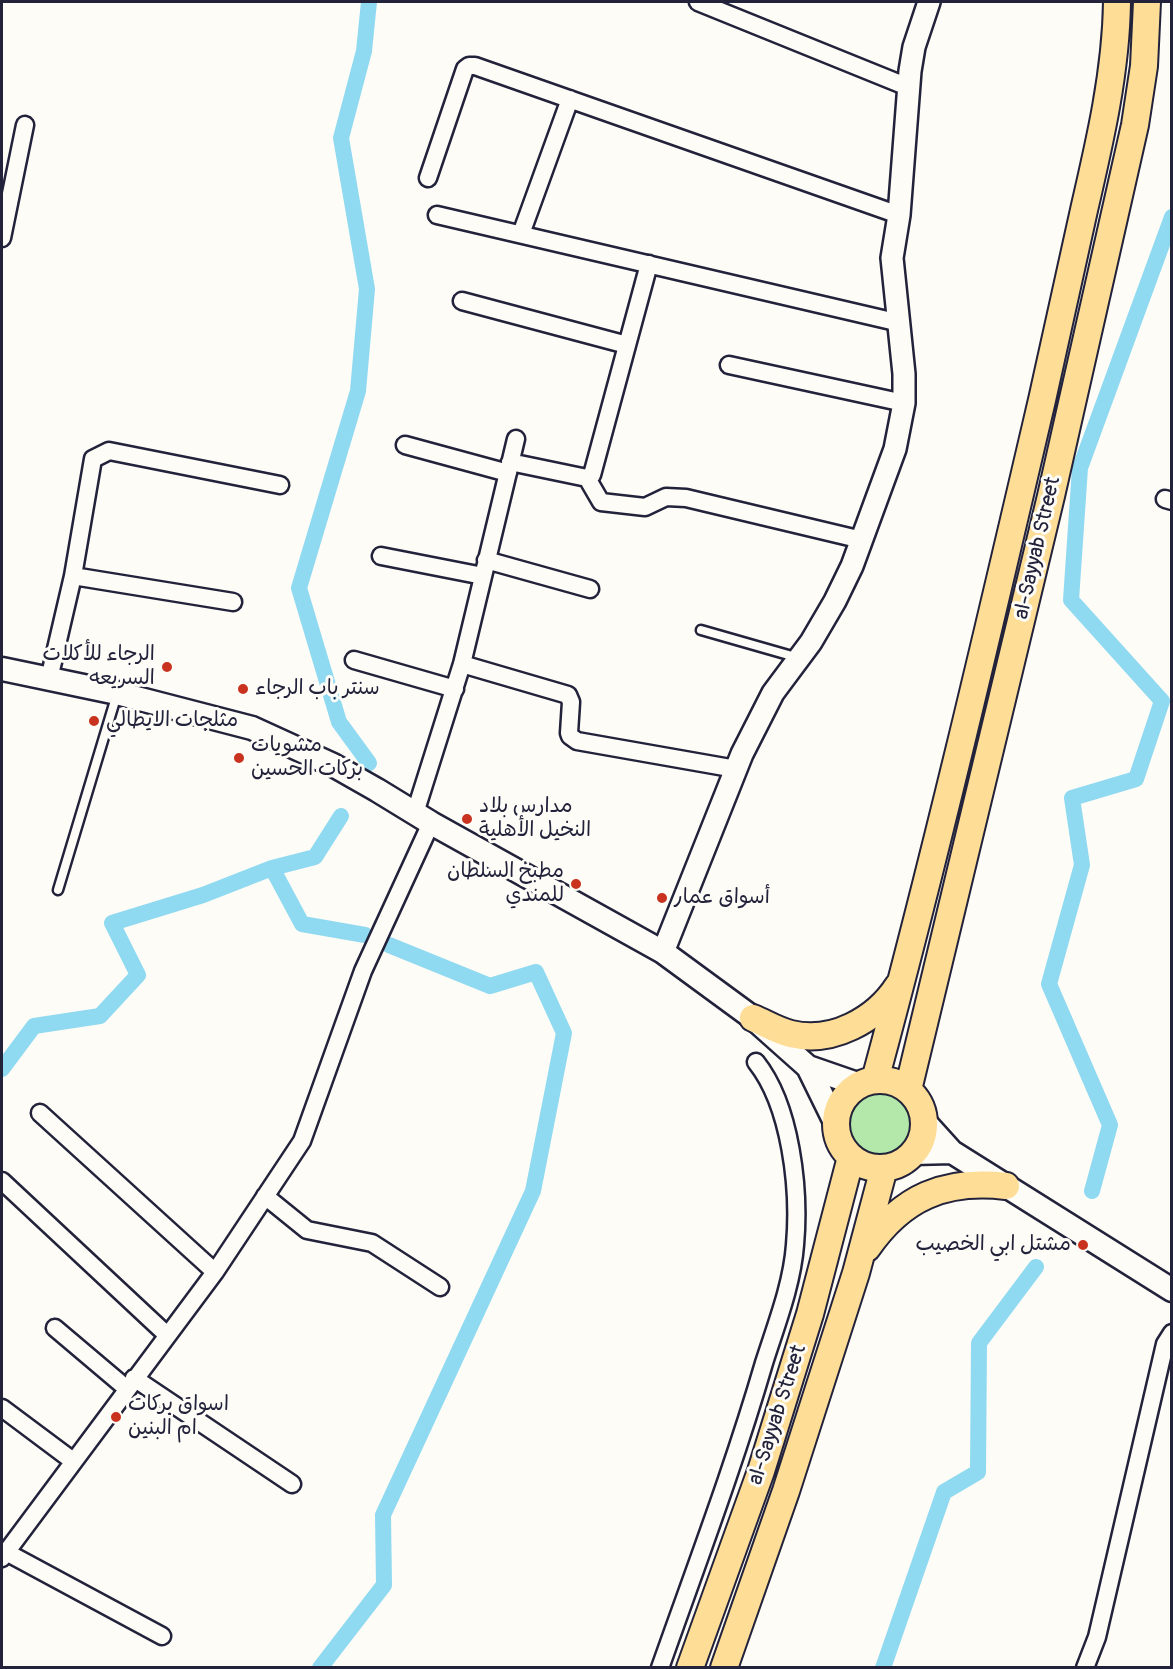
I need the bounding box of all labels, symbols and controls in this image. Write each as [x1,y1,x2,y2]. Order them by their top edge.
street label: al-Sayyab Street [1009,474,1067,622]
place label: الرجاء للأكلات السريعه [42,642,155,692]
marker: الرجاء للأكلات السريعه [160,660,174,674]
place label: سنتر باب الرجاء [255,676,380,702]
marker: سنتر باب الرجاء [236,682,250,696]
place label: مثلجات الايطالي [106,708,238,734]
marker: مثلجات الايطالي [87,714,101,728]
place label: مشويات بركات الحسين [251,733,363,783]
marker: مشويات بركات الحسين [232,751,246,765]
place label: مدارس بلاد النخيل الأهلية [479,794,591,844]
marker: مدارس بلاد النخيل الأهلية [460,812,474,826]
place label: مطبخ السلطان للمندي [447,859,564,909]
marker: مطبخ السلطان للمندي [569,877,583,891]
place label: أسواق عمار [674,885,770,911]
marker: أسواق عمار [655,891,669,905]
place label: مشتل ابي الخصيب [915,1232,1071,1258]
marker: مشتل ابي الخصيب [1076,1238,1090,1252]
street label: al-Sayyab Street [744,1342,812,1488]
place label: اسواق بركات ام البنين [128,1392,229,1442]
marker: اسواق بركات ام البنين [109,1410,123,1424]

